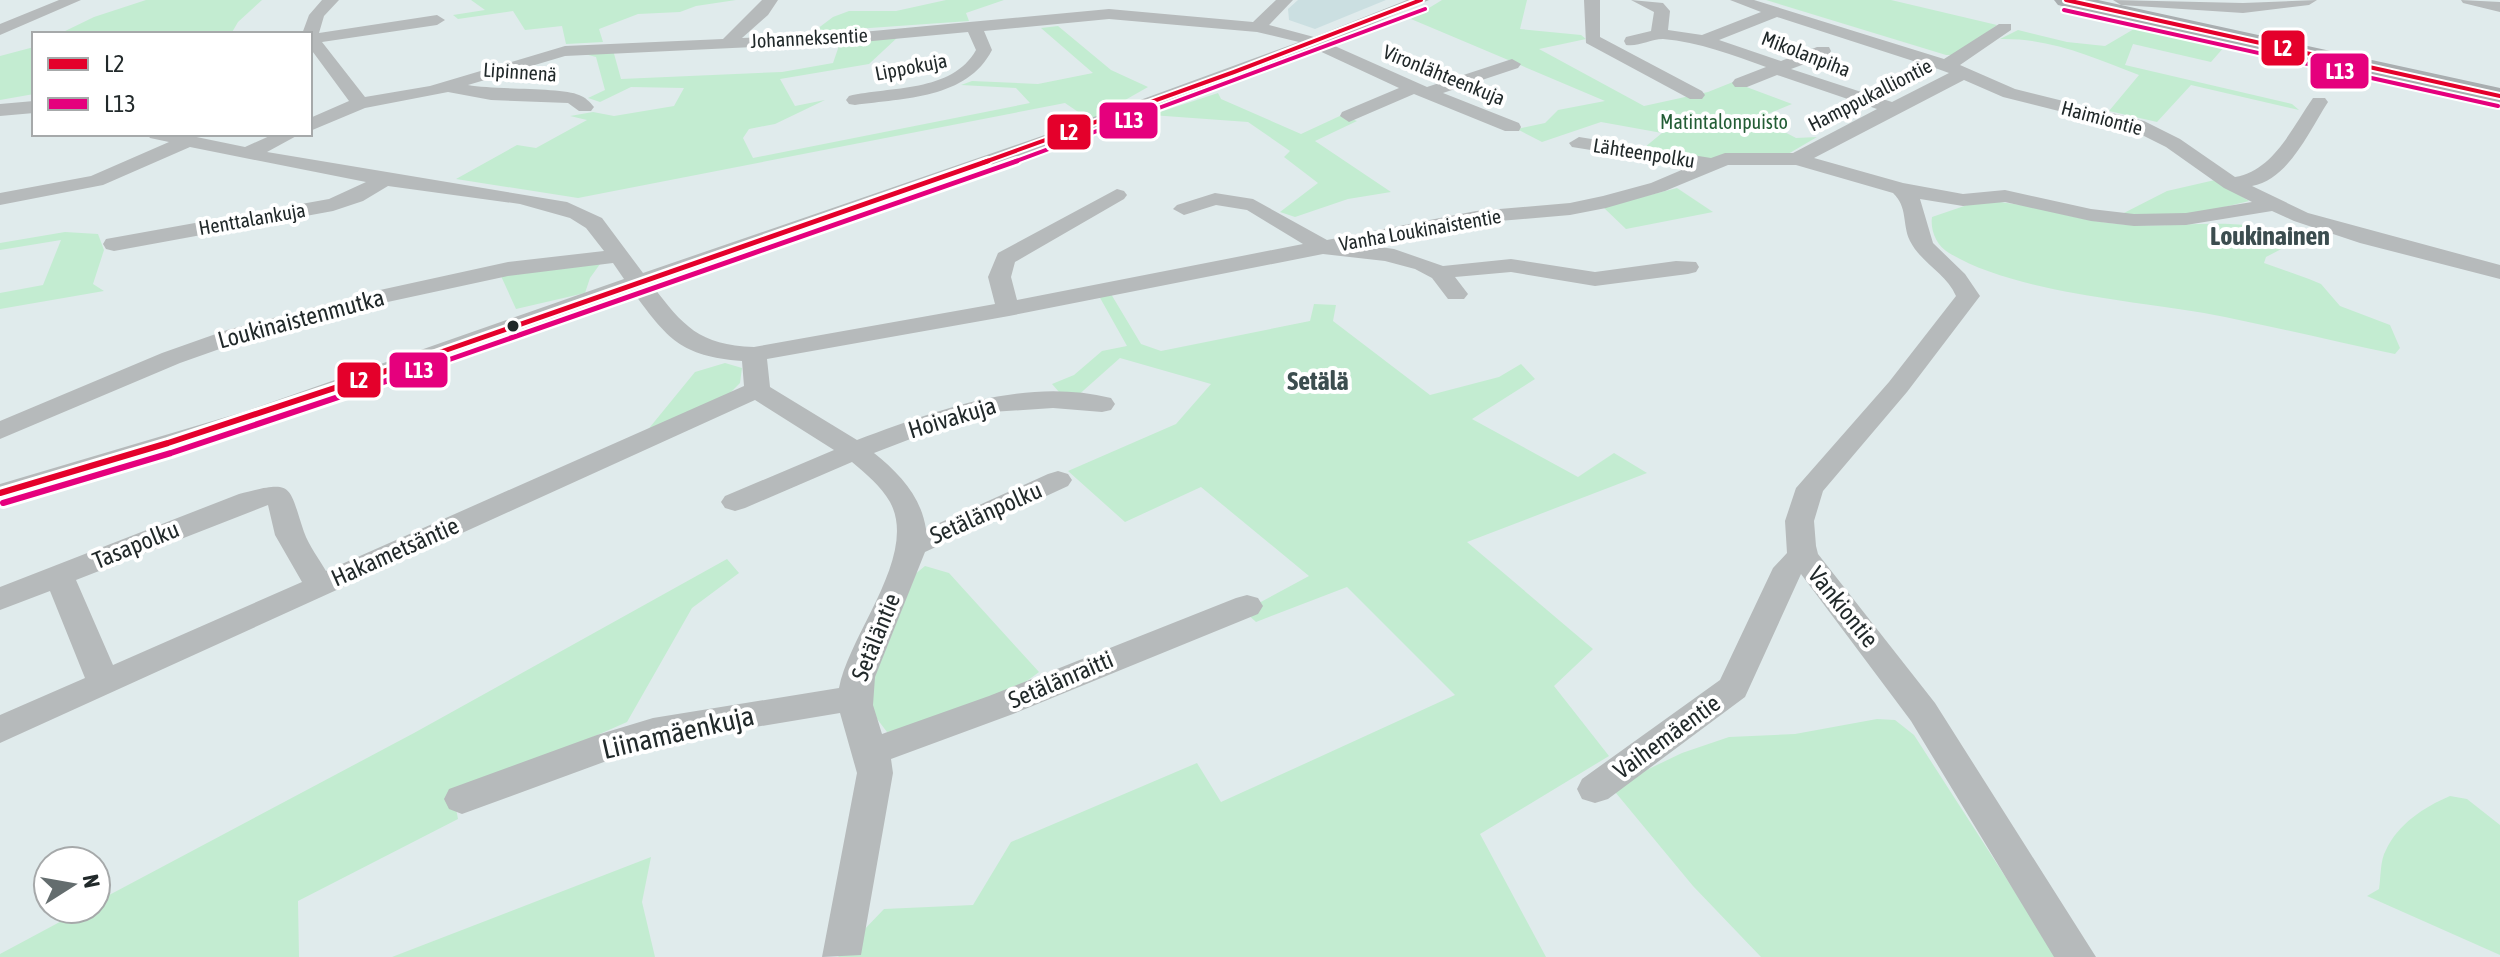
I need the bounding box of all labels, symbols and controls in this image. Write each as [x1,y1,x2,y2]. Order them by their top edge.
street label: Johanneksentie [750,23,868,52]
street label: Mikolanpiha [1759,26,1854,81]
line badge: L2 [2260,29,2306,67]
legend [32,32,312,136]
text: L2 [2274,35,2292,61]
street label: Vironlähteenkuja [1380,40,1508,109]
street label: Lippokuja [873,48,949,85]
text: L2 [104,50,125,77]
line badge: L13 [2309,52,2370,90]
street label: Hamppukalliontie [1804,53,1935,136]
street label: Lipinnenä [482,57,558,86]
text: L13 [2325,58,2355,84]
text: L13 [104,90,136,117]
street label: Haimiontie [2059,96,2145,139]
line badge: L13 [1098,101,1159,140]
text: L13 [1114,107,1144,133]
park label: Matintalonpuisto [1660,110,1788,133]
line badge: L2 [1046,113,1092,151]
text: L2 [1060,119,1078,145]
street label: Lähteenpolku [1592,133,1697,172]
street label: Henttalankuja [197,198,307,239]
street label: Vanha Loukinaistentie [1337,204,1503,255]
district label: Loukinainen [2210,221,2330,251]
street label: Loukinaistenmutka [215,283,387,354]
unlabelled marker [505,318,521,334]
line badge: L13 [388,351,449,389]
text: L13 [404,357,434,383]
line badge: L2 [336,361,382,399]
district label: Setälä [1287,366,1349,396]
text: L2 [350,367,368,393]
street label: Hoivakuja [905,391,999,444]
street label: Setälänpolku [926,476,1046,549]
street label: Hakametsäntie [327,511,463,592]
street label: Tasapolku [89,515,183,574]
street label: Vankiontie [1803,561,1884,652]
street label: Setäläntie [846,589,905,684]
street label: Setälänraitti [1005,645,1117,714]
street label: Vaihemäentie [1608,689,1725,784]
street label: Liinamäenkuja [599,699,757,765]
north arrow [32,845,112,925]
text: N [78,872,106,890]

